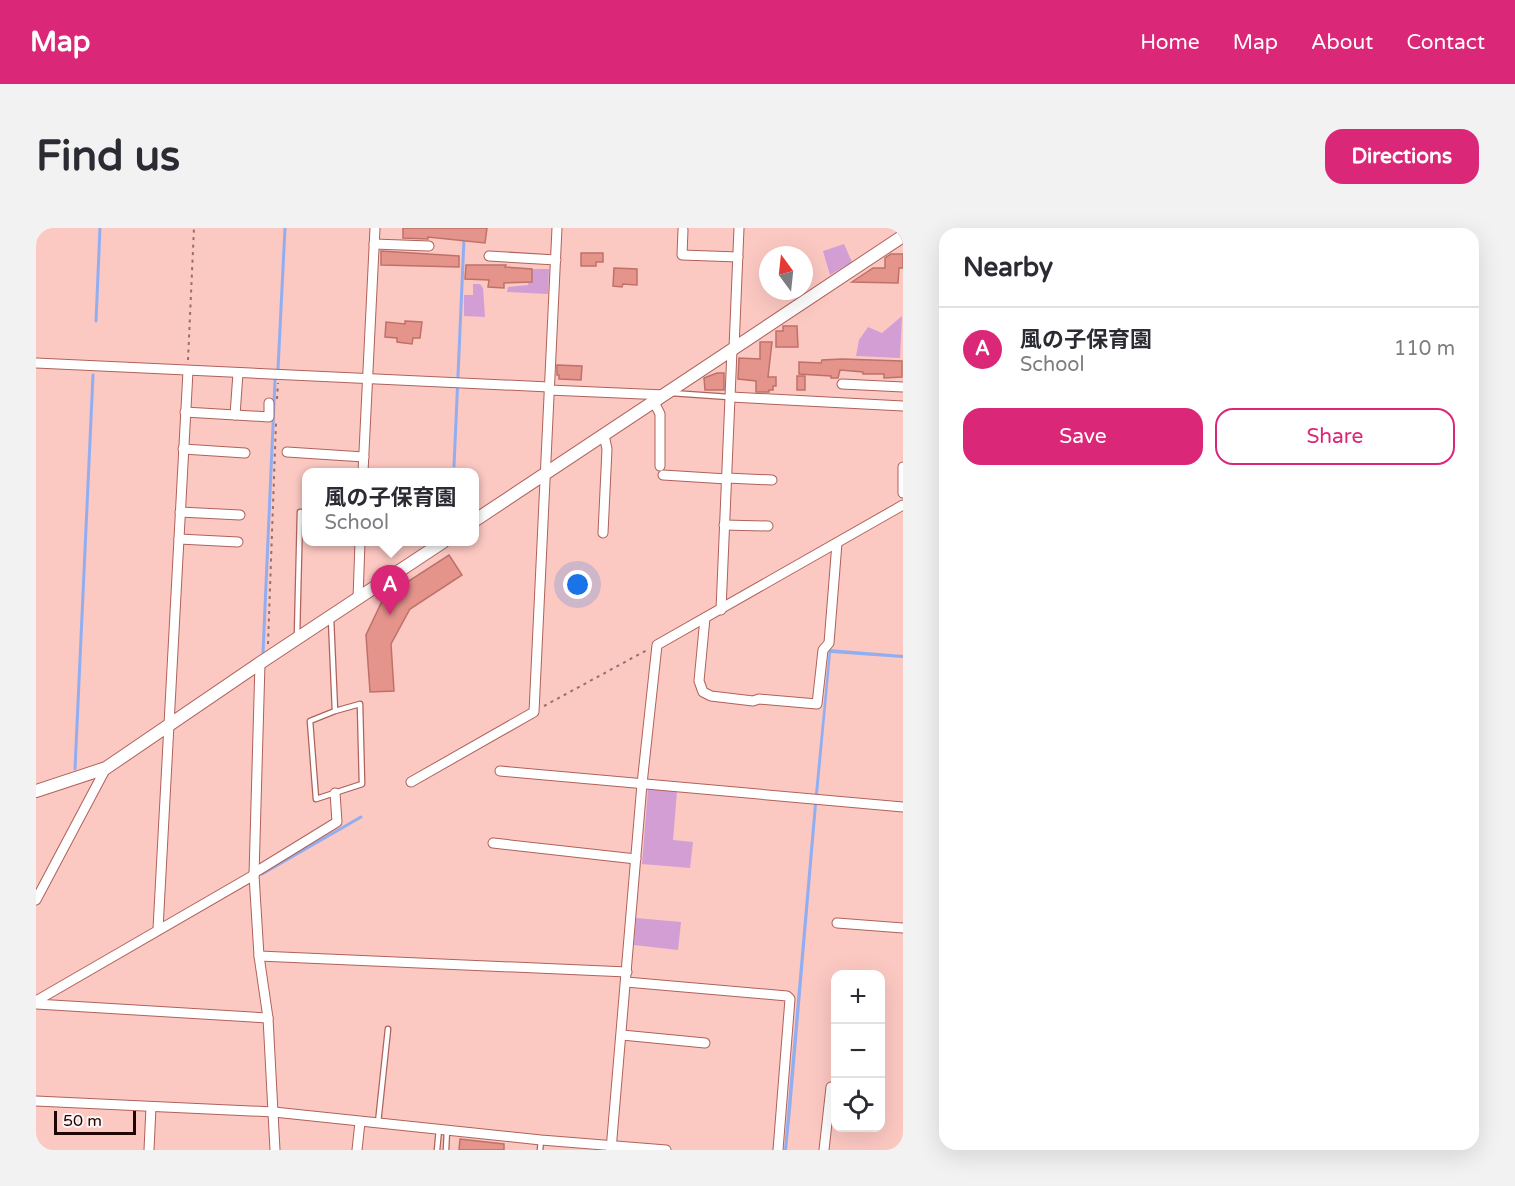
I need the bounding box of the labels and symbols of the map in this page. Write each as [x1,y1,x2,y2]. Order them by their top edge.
north arrow [759,246,813,300]
pin: A [370,566,410,615]
your location [563,570,592,599]
scale bar [54,1108,136,1136]

